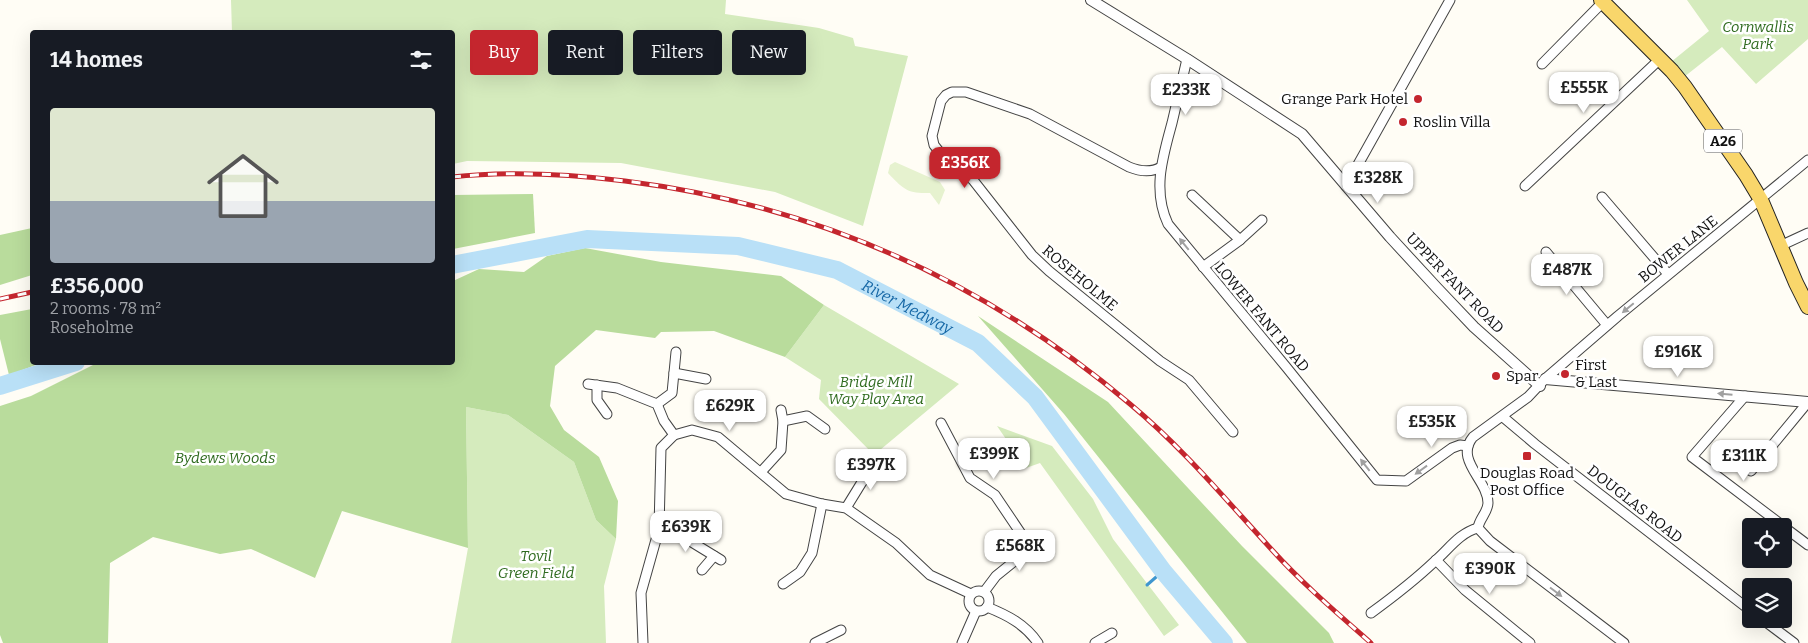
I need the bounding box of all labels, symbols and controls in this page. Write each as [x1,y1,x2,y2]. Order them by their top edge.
park label: Cornwallis Park [1722,18,1794,53]
chip: Buy [470,30,538,75]
chip: Rent [548,30,623,75]
chip: Filters [633,30,722,75]
chip: New [732,30,806,75]
icon: filters [407,46,435,74]
text: 14 homes [50,47,143,73]
pin: £555K [1549,72,1619,114]
pin: £233K [1151,74,1221,116]
text: £555K [1560,78,1608,97]
text: £233K [1162,80,1210,99]
place label: Grange Park Hotel [1281,90,1408,108]
marker: Grange Park Hotel [1412,93,1424,105]
place label: Roslin Villa [1413,113,1490,131]
marker: Roslin Villa [1397,116,1409,128]
road number: A26 [1704,130,1742,152]
icon: home [198,141,288,231]
pin: £356K [930,146,1000,189]
text: £356K [940,153,990,172]
pin: £328K [1343,162,1413,204]
text: £328K [1353,168,1403,187]
street label: BOWER LANE [1635,212,1721,286]
street label: UPPER FANT ROAD [1402,229,1508,337]
one-way arrow [1179,238,1190,251]
street label: ROSEHOLME [1039,241,1121,315]
pin: £487K [1532,254,1602,296]
street label: LOWER FANT ROAD [1211,258,1313,376]
text: £487K [1542,260,1592,279]
text: £356,000 [50,273,144,299]
water label: River Medway [859,276,957,339]
text: 2 rooms · 78 m² [50,299,161,318]
one-way arrow [1621,302,1634,313]
text: Roseholme [50,318,134,337]
pin: £916K [1643,336,1713,378]
text: £916K [1654,342,1702,361]
place label: First & Last [1575,356,1618,391]
place label: Spar [1506,367,1539,385]
marker: First & Last [1559,368,1571,380]
marker: Spar [1490,370,1502,382]
park label: Bridge Mill Way Play Area [828,373,924,408]
pin: £629K [695,390,765,432]
one-way arrow [1716,390,1732,398]
text: £629K [705,396,755,415]
pin: £535K [1397,406,1467,448]
text: £535K [1408,412,1456,431]
pin: £399K [959,438,1029,480]
pin: £311K [1709,440,1779,482]
text: £399K [969,444,1019,463]
text: £311K [1722,446,1766,465]
pin: £397K [836,448,906,491]
park label: Bydews Woods [175,449,275,467]
marker: Douglas Road Post Office [1521,450,1533,462]
text: £397K [847,455,895,474]
one-way arrow [1359,459,1370,472]
street label: DOUGLAS ROAD [1584,461,1686,547]
place label: Douglas Road Post Office [1480,464,1574,499]
one-way arrow [1414,465,1428,475]
pin: £639K [651,510,721,553]
text: £639K [661,517,711,536]
map controls [1742,518,1792,628]
button: locate [1742,518,1792,568]
pin: £568K [985,530,1055,572]
text: £568K [995,536,1045,555]
park label: Tovil Green Field [498,547,574,582]
pin: £390K [1455,552,1525,595]
text: £390K [1465,559,1515,578]
button: layers [1742,578,1792,628]
one-way arrow [1549,586,1562,597]

